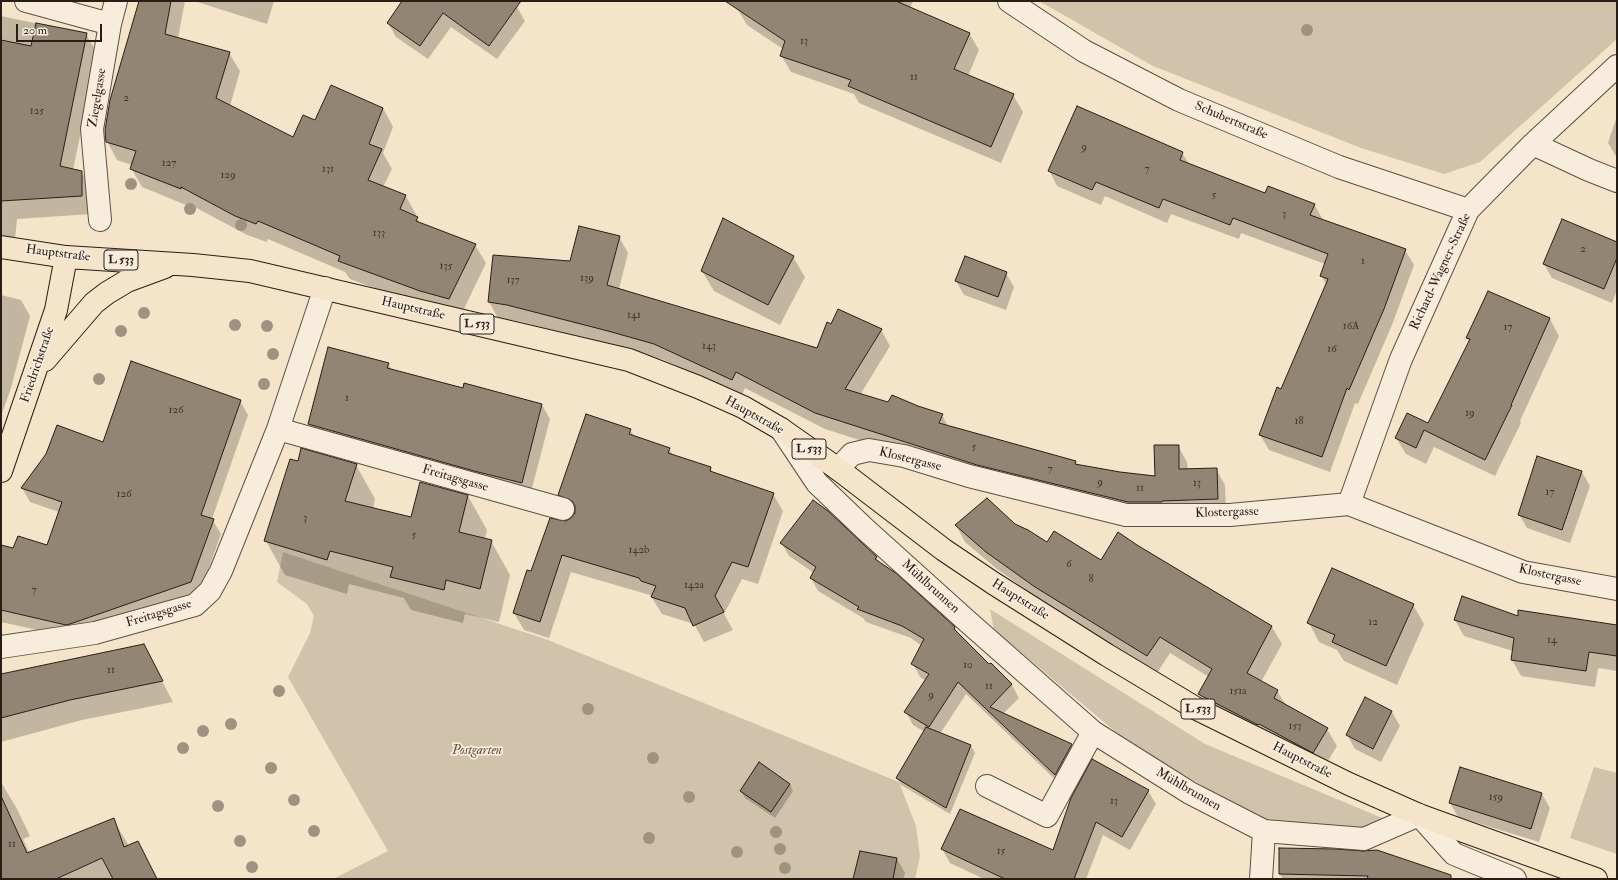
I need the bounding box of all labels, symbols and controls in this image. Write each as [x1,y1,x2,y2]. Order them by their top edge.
scale bar [18,16,104,42]
text: 20 m [23,23,47,38]
house number: 13 [800,35,808,49]
street label: Ziegelgasse [86,67,110,129]
house number: 11 [910,71,918,85]
house number: 2 [123,92,129,106]
street label: Schubertstraße [1192,99,1270,143]
house number: 125 [30,105,44,119]
house number: 9 [1081,141,1087,155]
house number: 127 [162,157,176,171]
house number: 131 [322,163,334,177]
house number: 7 [1144,163,1150,177]
house number: 129 [220,169,236,183]
house number: 5 [1212,189,1216,203]
house number: 3 [1282,208,1286,222]
street label: Richard-Wagner-Straße [1407,211,1475,333]
house number: 133 [373,227,385,241]
street label: Hauptstraße [25,242,91,266]
house number: 2 [1580,243,1586,257]
road number: L 533 [104,250,138,270]
house number: 1 [1361,255,1365,269]
house number: 135 [440,260,452,274]
house number: 139 [580,272,594,286]
house number: 137 [506,274,520,288]
street label: Hauptstraße [380,294,446,324]
house number: 141 [627,309,641,323]
road number: L 533 [460,314,494,334]
house number: 16A [1343,320,1359,334]
house number: 17 [1504,321,1512,335]
street label: Friedrichstraße [18,325,58,405]
house number: 143 [702,340,716,354]
house number: 16 [1327,343,1337,357]
house number: 1 [345,392,349,406]
street label: Hauptstraße [722,393,786,439]
house number: 126 [168,404,184,418]
house number: 19 [1465,407,1475,421]
house number: 18 [1294,415,1304,429]
road number: L 533 [792,439,826,459]
house number: 5 [972,441,976,455]
street label: Klostergasse [877,445,943,475]
street label: Freitagsgasse [420,462,490,496]
house number: 7 [1047,463,1053,477]
house number: 9 [1097,476,1103,490]
house number: 13 [1193,477,1201,491]
house number: 11 [1136,482,1144,496]
house number: 17 [1546,486,1554,500]
house number: 126 [116,488,132,502]
street label: Klostergasse [1195,504,1259,522]
house number: 3 [303,512,307,526]
house number: 5 [412,529,416,543]
house number: 142b [629,544,649,558]
street label: Mühlbrunnen [898,557,962,617]
house number: 6 [1066,558,1072,572]
street label: Klostergasse [1517,562,1583,590]
house number: 8 [1088,573,1094,587]
street label: Hauptstraße [988,576,1052,624]
house number: 142a [684,579,704,593]
house number: 7 [31,584,37,598]
street label: Freitagsgasse [124,597,194,631]
house number: 12 [1368,616,1378,630]
house number: 14 [1547,634,1557,648]
house number: 10 [963,659,973,673]
house number: 11 [107,664,115,678]
house number: 11 [985,680,993,694]
house number: 151a [1229,685,1247,699]
house number: 9 [928,689,934,703]
road number: L 533 [1181,699,1215,719]
house number: 153 [1289,720,1301,734]
street label: Hauptstraße [1270,739,1334,783]
park label: Postgarten [452,743,502,759]
street label: Mühlbrunnen [1153,765,1223,815]
house number: 159 [1489,791,1503,805]
house number: 13 [1110,795,1118,809]
house number: 11 [8,838,16,852]
house number: 15 [997,845,1005,859]

